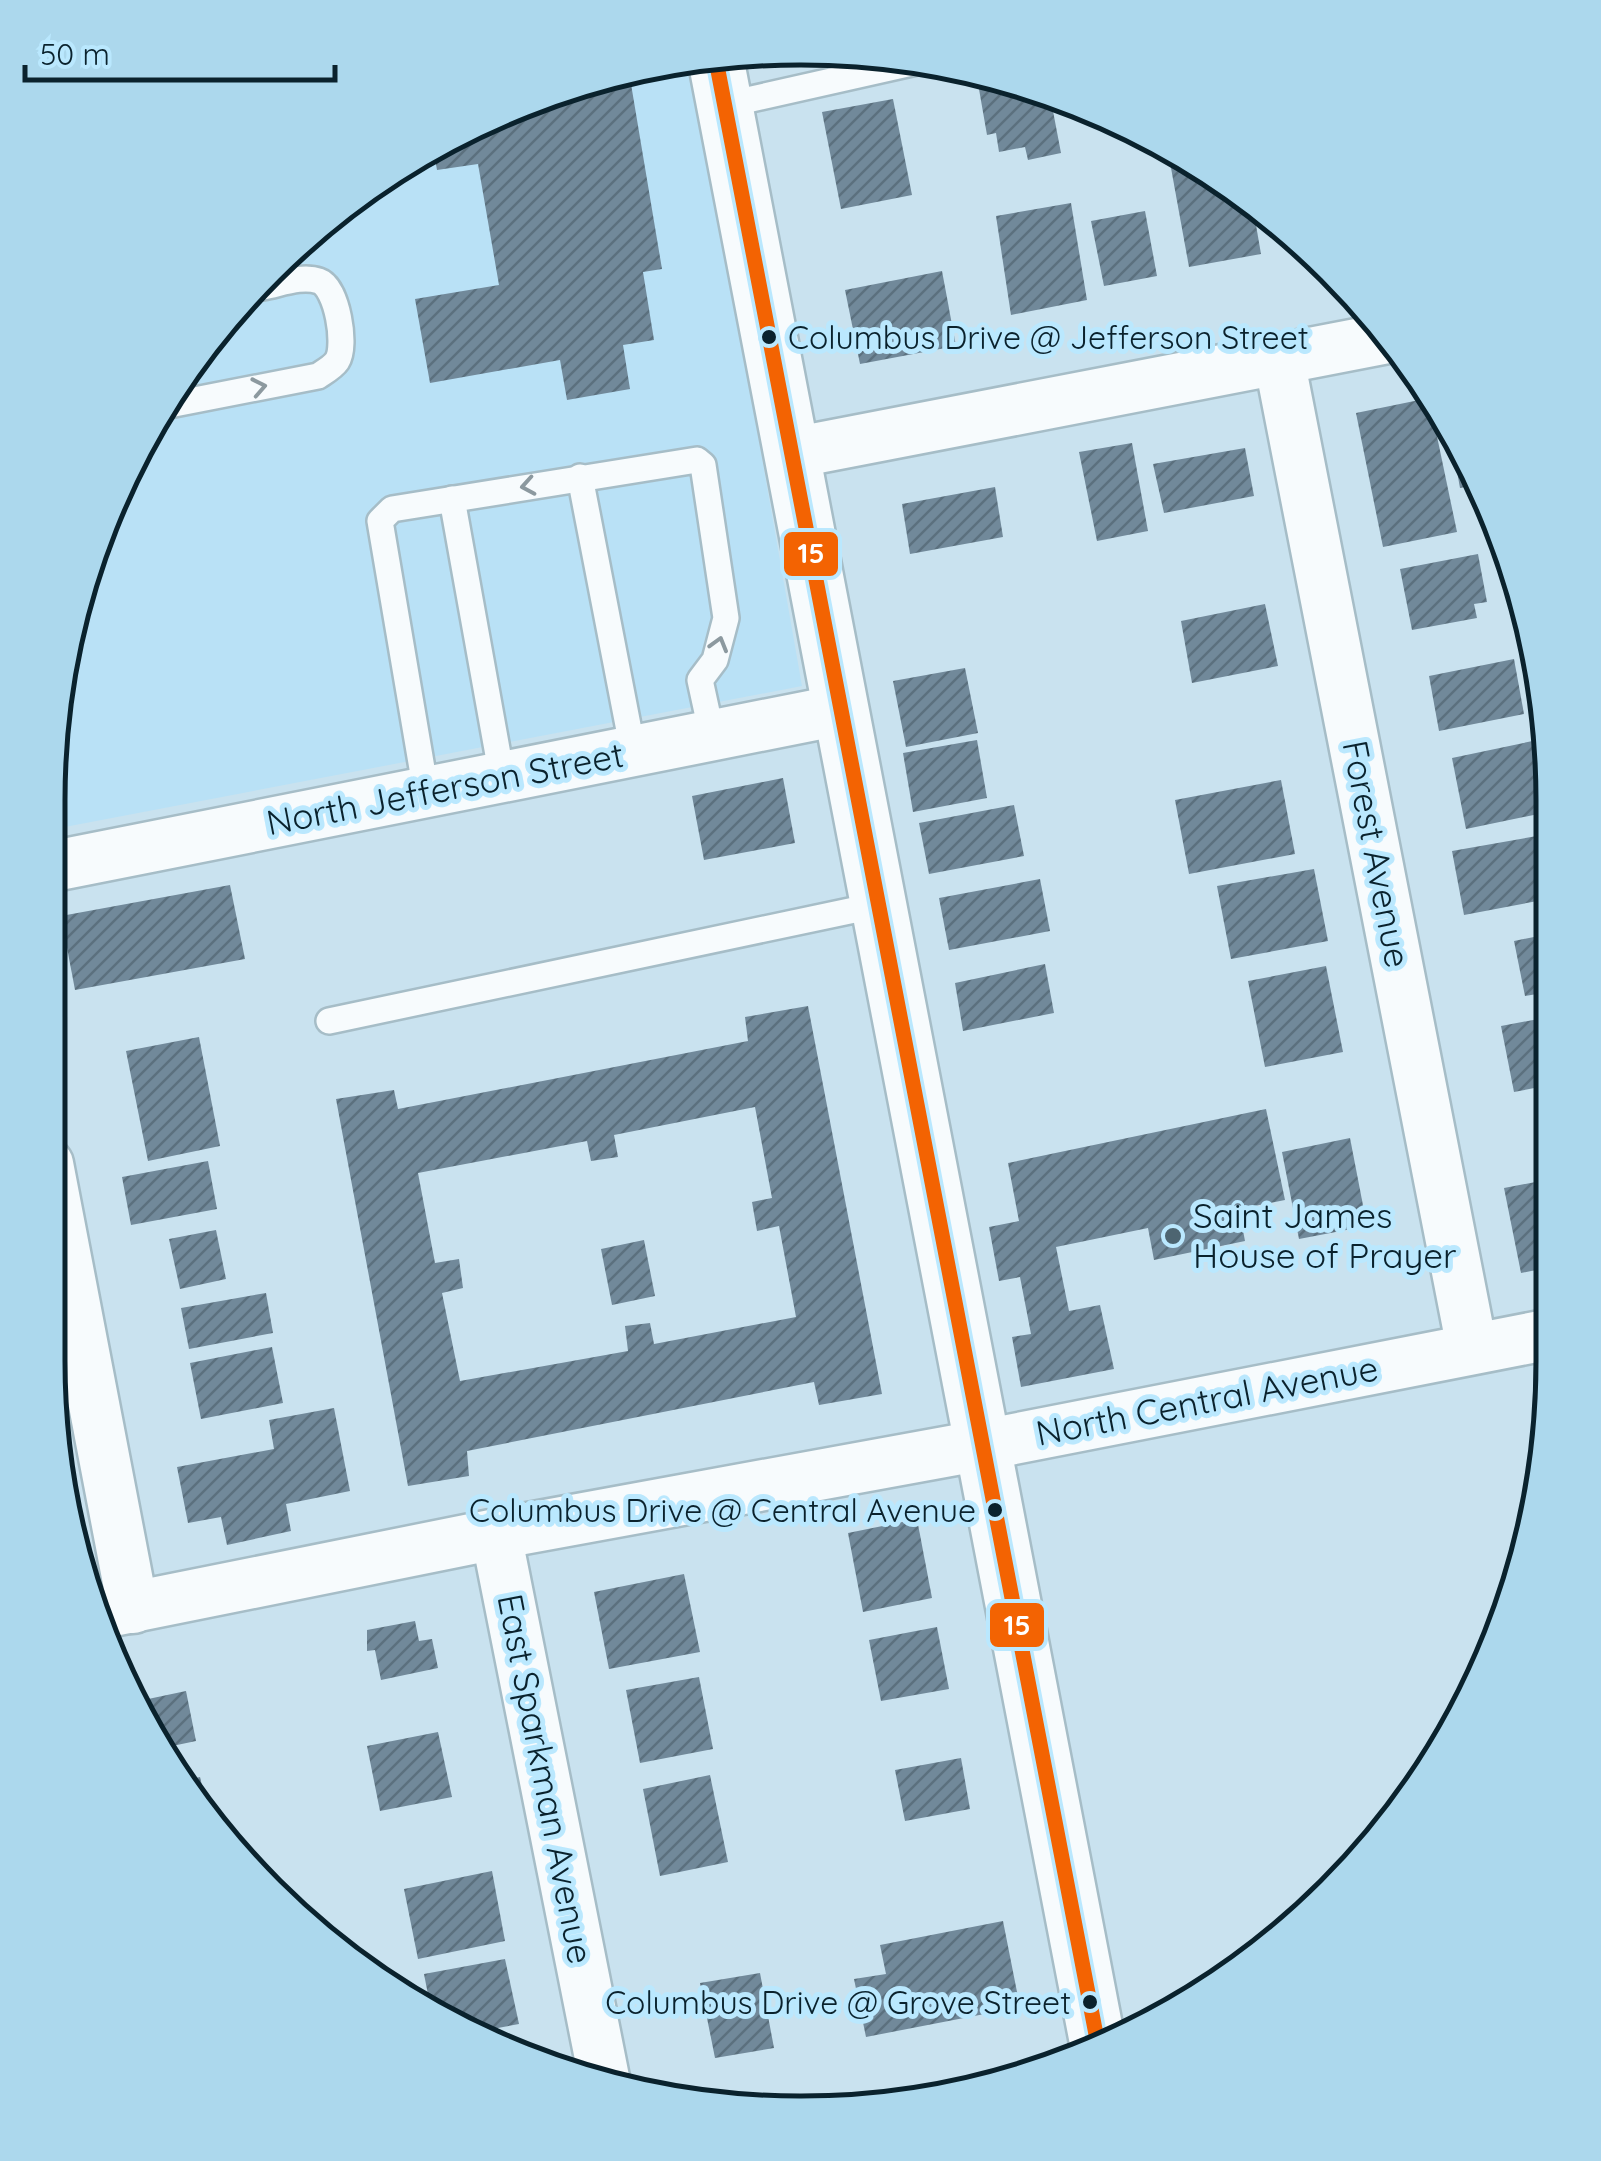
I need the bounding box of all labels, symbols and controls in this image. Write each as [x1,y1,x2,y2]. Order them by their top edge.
scale bar [25,20,335,82]
text: 50 m [40,35,110,73]
place label: Columbus Drive @ Jefferson Street [788,317,1309,357]
marker: Columbus Drive @ Jefferson Street [759,327,779,347]
one-way arrow [251,378,268,399]
one-way arrow [520,475,537,496]
line badge: 15 [782,530,840,578]
text: 15 [797,535,825,570]
one-way arrow [707,636,728,653]
street label: North Jefferson Street [263,732,627,844]
street label: Forest Avenue [1333,737,1421,971]
place label: Saint James House of Prayer [1193,1193,1456,1277]
marker: Saint James House of Prayer [1162,1225,1184,1247]
street label: North Central Avenue [1032,1345,1382,1455]
place label: Columbus Drive @ Central Avenue [469,1490,976,1530]
marker: Columbus Drive @ Central Avenue [985,1500,1005,1520]
street label: East Sparkman Avenue [489,1590,603,1967]
line badge: 15 [988,1601,1046,1649]
text: 15 [1003,1607,1031,1642]
place label: Columbus Drive @ Grove Street [605,1982,1071,2022]
marker: Columbus Drive @ Grove Street [1080,1992,1100,2012]

